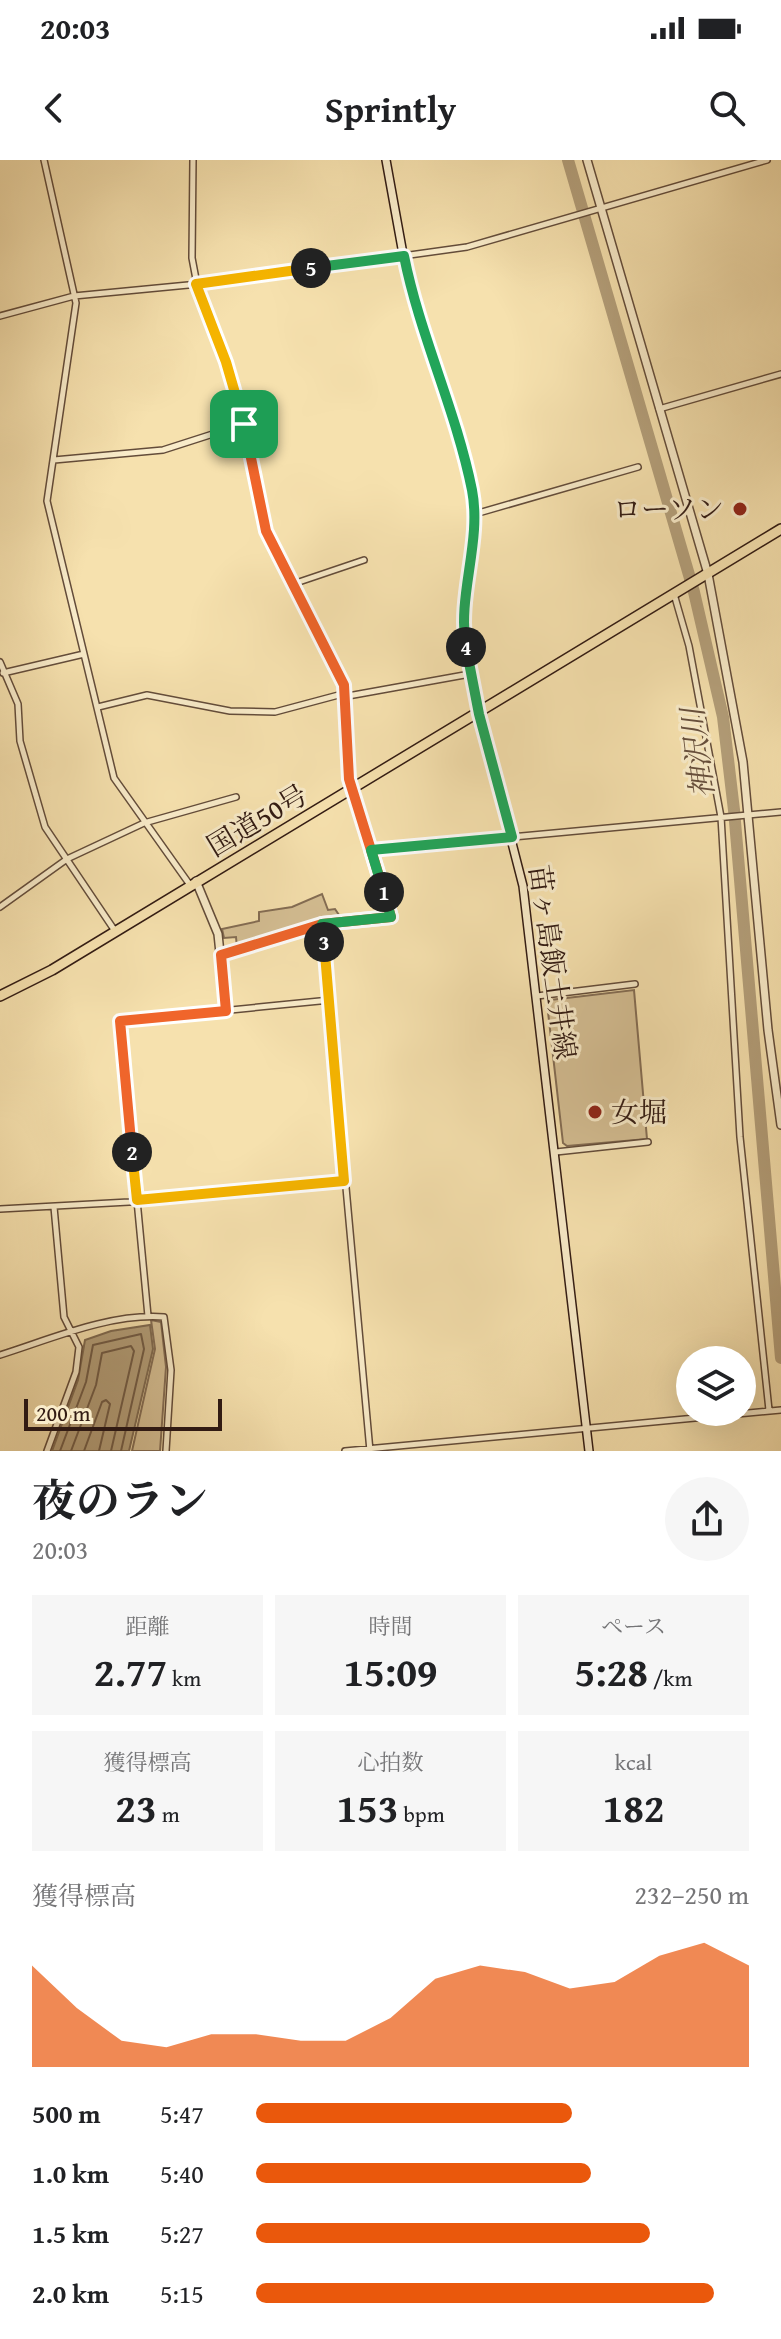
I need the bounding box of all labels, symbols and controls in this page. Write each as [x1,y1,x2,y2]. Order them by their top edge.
text: 20:03 [40,6,111,50]
text: Sprintly [325,82,456,135]
icon: back [32,86,76,130]
icon: search [705,86,749,130]
pin: 5 [291,248,331,288]
text: 5 [305,252,317,284]
pin [210,390,278,458]
icon: arrive [222,402,266,446]
place label: ローソン [613,488,724,529]
marker: ローソン [731,500,749,518]
pin: 4 [446,627,486,667]
text: 4 [460,631,472,663]
water label: 神沢川 [669,703,724,800]
street label: 国道50号 [199,773,315,866]
street label: 苗ヶ島飯土井線 [520,862,587,1062]
pin: 1 [364,872,404,912]
text: 1 [378,876,390,908]
pin: 3 [304,922,344,962]
text: 3 [318,926,330,958]
place label: 女堀 [611,1091,667,1132]
marker: 女堀 [586,1103,604,1121]
pin: 2 [112,1132,152,1172]
text: 2 [126,1136,138,1168]
map controls [676,1346,756,1426]
button: layers [676,1346,756,1426]
scale bar [24,1395,222,1431]
text: 200 m [36,1397,91,1429]
text: 夜のラン [32,1468,208,1532]
button: share [665,1477,749,1561]
text: 20:03 [32,1530,88,1569]
text: 距離 [125,1610,170,1642]
text: 時間 [368,1610,413,1642]
text: ペース [601,1610,666,1642]
text: 2.77 [94,1642,167,1701]
text: 15:09 [343,1642,438,1701]
text: 5:28 [575,1642,648,1701]
text: km [167,1662,201,1694]
text: /km [648,1662,692,1694]
text: 獲得標高 [103,1746,192,1778]
text: 心拍数 [357,1746,424,1778]
text: kcal [615,1746,652,1778]
text: 23 [115,1778,157,1837]
text: 153 [336,1778,399,1837]
text: 182 [602,1778,665,1837]
text: m [157,1798,180,1830]
text: bpm [399,1798,445,1830]
text: 232–250 m [635,1875,749,1914]
text: 獲得標高 [32,1876,136,1915]
text: 500 m [32,2094,100,2133]
text: 5:47 [160,2094,204,2133]
text: 1.0 km [32,2154,109,2193]
text: 5:40 [160,2154,204,2193]
text: 1.5 km [32,2214,109,2253]
text: 5:27 [160,2214,204,2253]
text: 2.0 km [32,2274,109,2313]
text: 5:15 [160,2274,204,2313]

